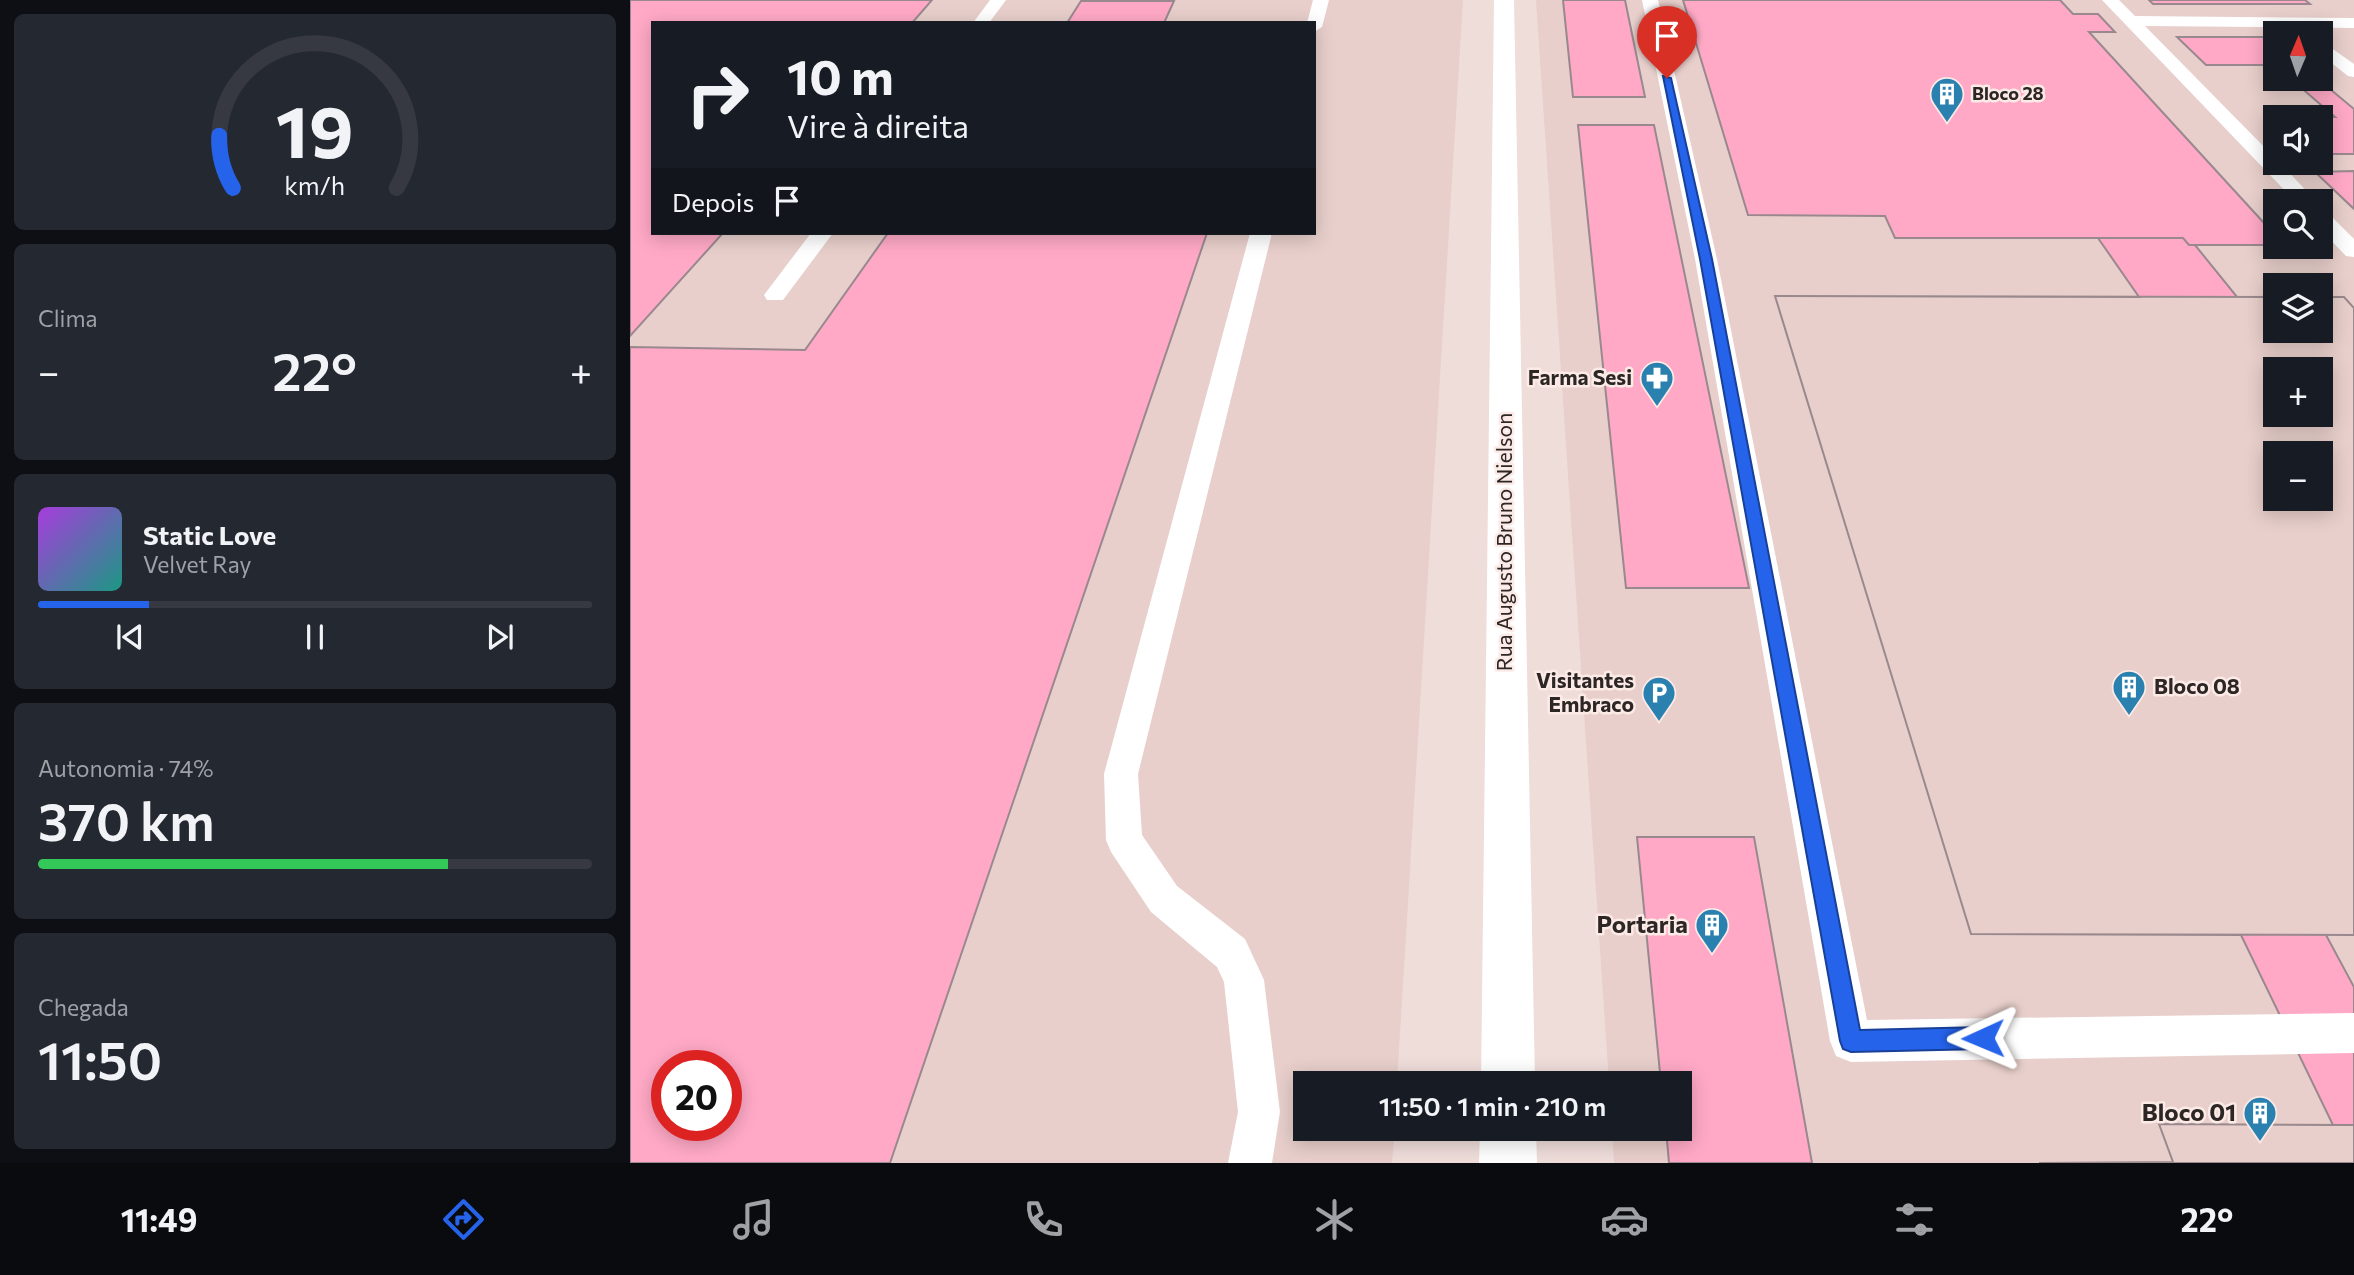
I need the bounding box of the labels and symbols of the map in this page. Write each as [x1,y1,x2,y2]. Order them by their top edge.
pin [1637,6,1697,78]
north arrow [2263,21,2333,91]
building icon: Bloco 28 [1928,75,1966,124]
place label: Bloco 28 [1972,82,2044,104]
pharmacy icon: Farma Sesi [1638,359,1676,408]
place label: Farma Sesi [1528,364,1632,389]
street label: Rua Augusto Bruno Nielson [1491,413,1516,671]
place label: Visitantes Embraco [1536,667,1634,716]
building icon: Bloco 08 [2110,668,2148,717]
place label: Bloco 08 [2154,673,2240,698]
parking icon: Visitantes Embraco [1640,674,1678,723]
building icon: Portaria [1693,906,1731,955]
place label: Portaria [1596,909,1688,938]
position arrow [1946,1001,2020,1075]
speed limit sign: 20 [651,1050,742,1141]
building icon: Bloco 01 [2241,1094,2279,1143]
place label: Bloco 01 [2142,1097,2236,1126]

